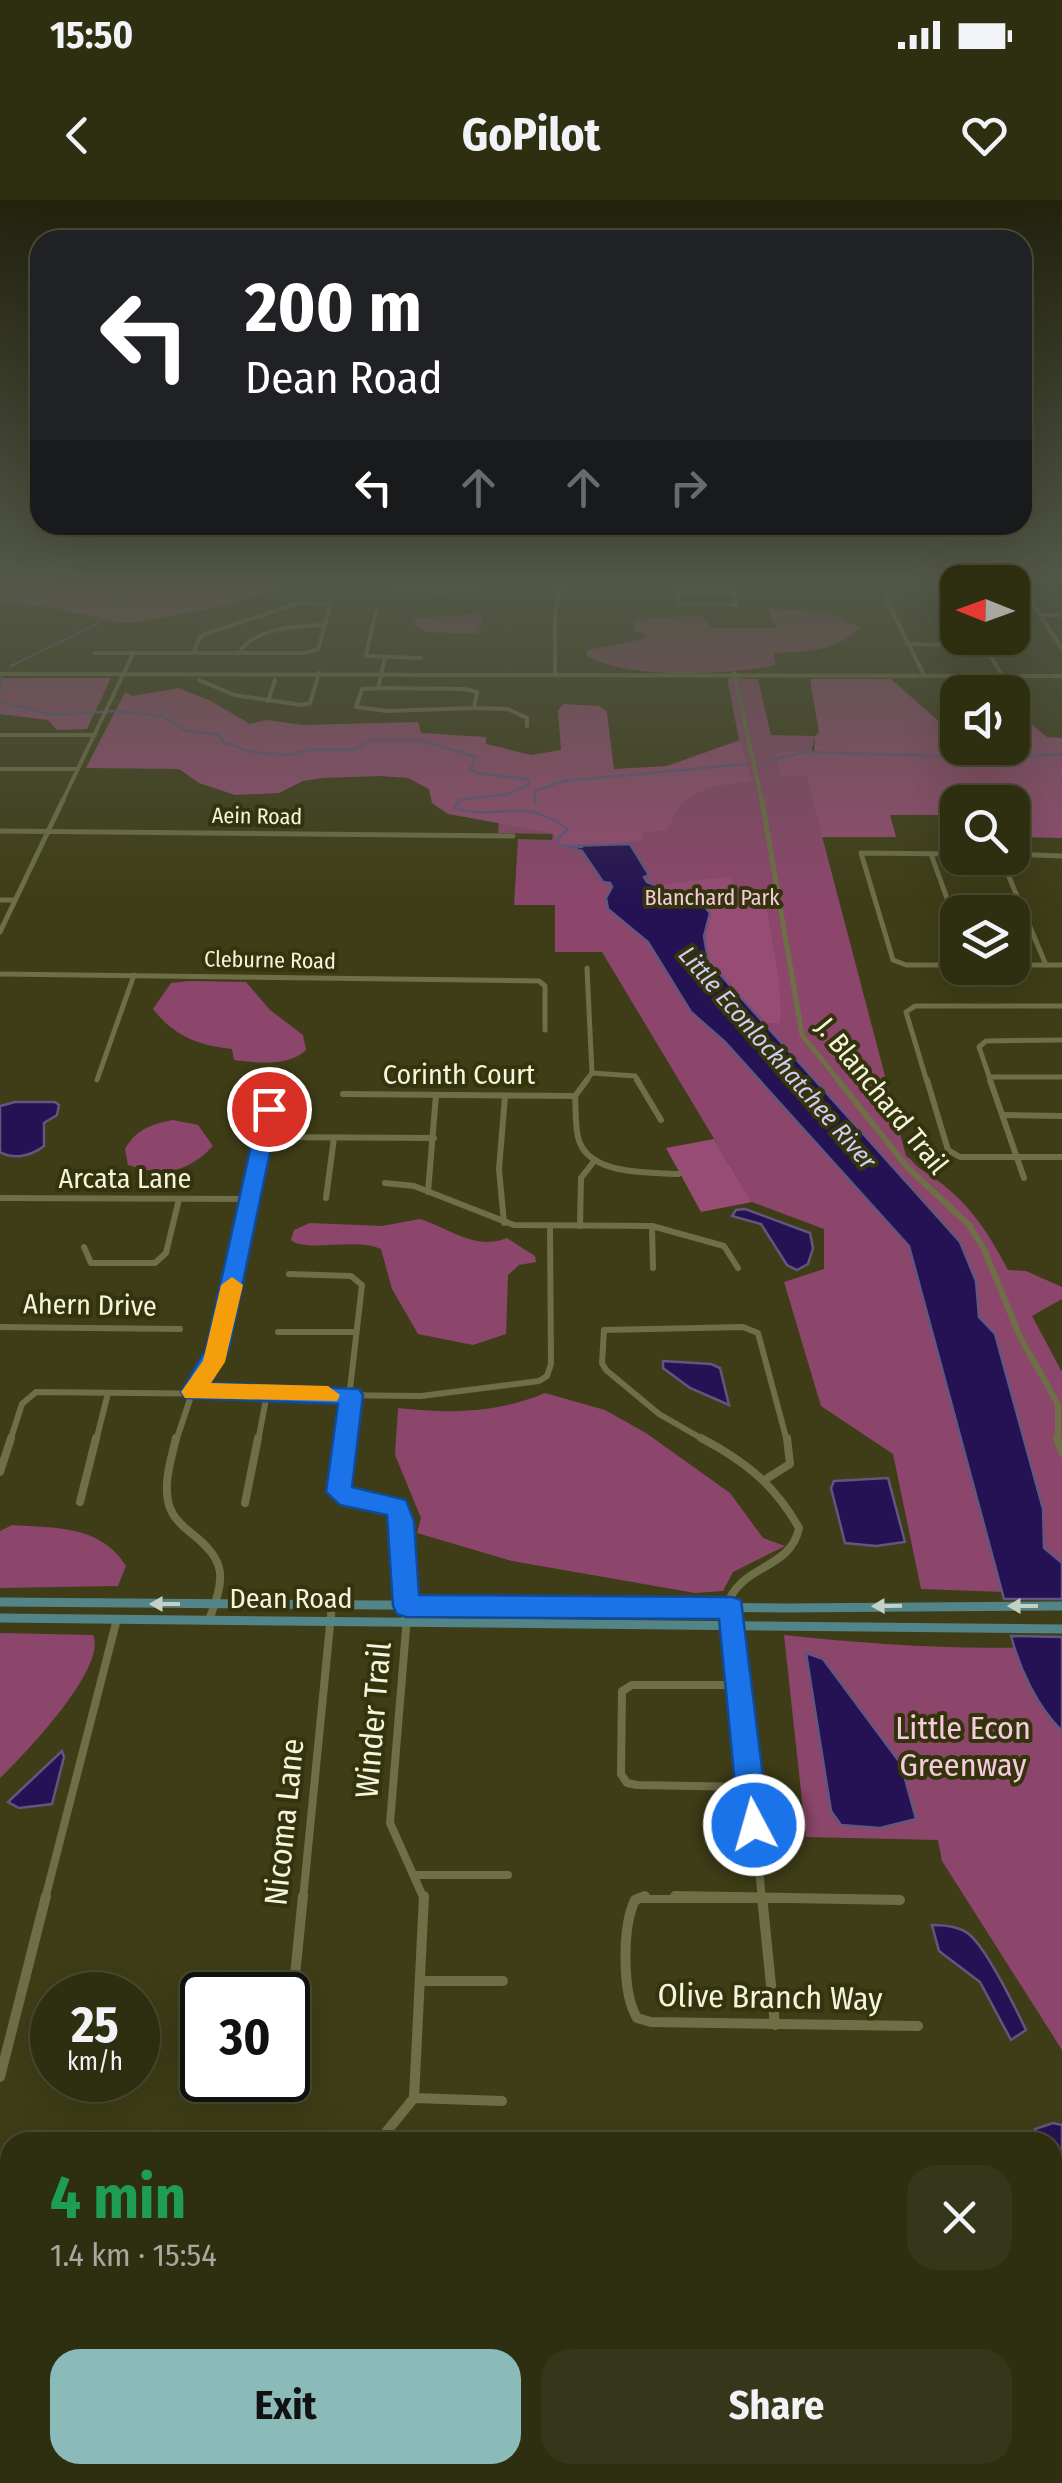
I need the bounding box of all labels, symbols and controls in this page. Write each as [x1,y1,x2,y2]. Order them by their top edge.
text: 15:50 [50,12,133,58]
icon: back [50,108,105,163]
text: GoPilot [462,108,600,162]
icon: heart [957,108,1012,163]
text: 200 m [245,266,422,350]
icon: left [80,270,210,400]
text: Dean Road [245,351,443,405]
icon: left [346,460,401,515]
icon: ahead [451,460,506,515]
icon: ahead [556,460,611,515]
icon: right [661,460,716,515]
north arrow [940,565,1030,655]
map controls [940,565,1030,985]
button: sound [940,675,1030,765]
button: search [940,785,1030,875]
street label: Aein Road [212,802,302,830]
park label: Blanchard Park [645,884,780,911]
button: layers [940,895,1030,985]
water label: Little Econlockhatchee River [672,940,883,1177]
street label: Cleburne Road [204,945,336,975]
street label: J. Blanchard Trail [809,1011,955,1181]
street label: Corinth Court [383,1058,536,1091]
pin [227,1067,312,1152]
icon: arrive [242,1082,297,1137]
street label: Arcata Lane [59,1162,191,1195]
street label: Ahern Drive [23,1287,157,1323]
street label: Dean Road [230,1582,352,1615]
one-way arrow [148,1596,180,1612]
one-way arrow [1007,1597,1039,1613]
one-way arrow [871,1598,903,1614]
street label: Winder Trail [347,1640,399,1800]
park label: Little Econ Greenway [895,1709,1031,1784]
street label: Nicoma Lane [256,1737,312,1907]
position arrow [702,1773,806,1877]
speed limit sign: 30 [180,1972,310,2102]
street label: Olive Branch Way [657,1976,883,2018]
text: 25 [71,1995,119,2055]
text: km/h [67,2047,123,2077]
text: 4 min [50,2162,186,2234]
button: close [907,2165,1012,2270]
text: 1.4 km · 15:54 [50,2236,217,2274]
button: Exit [50,2349,521,2464]
button: Share [541,2349,1012,2464]

